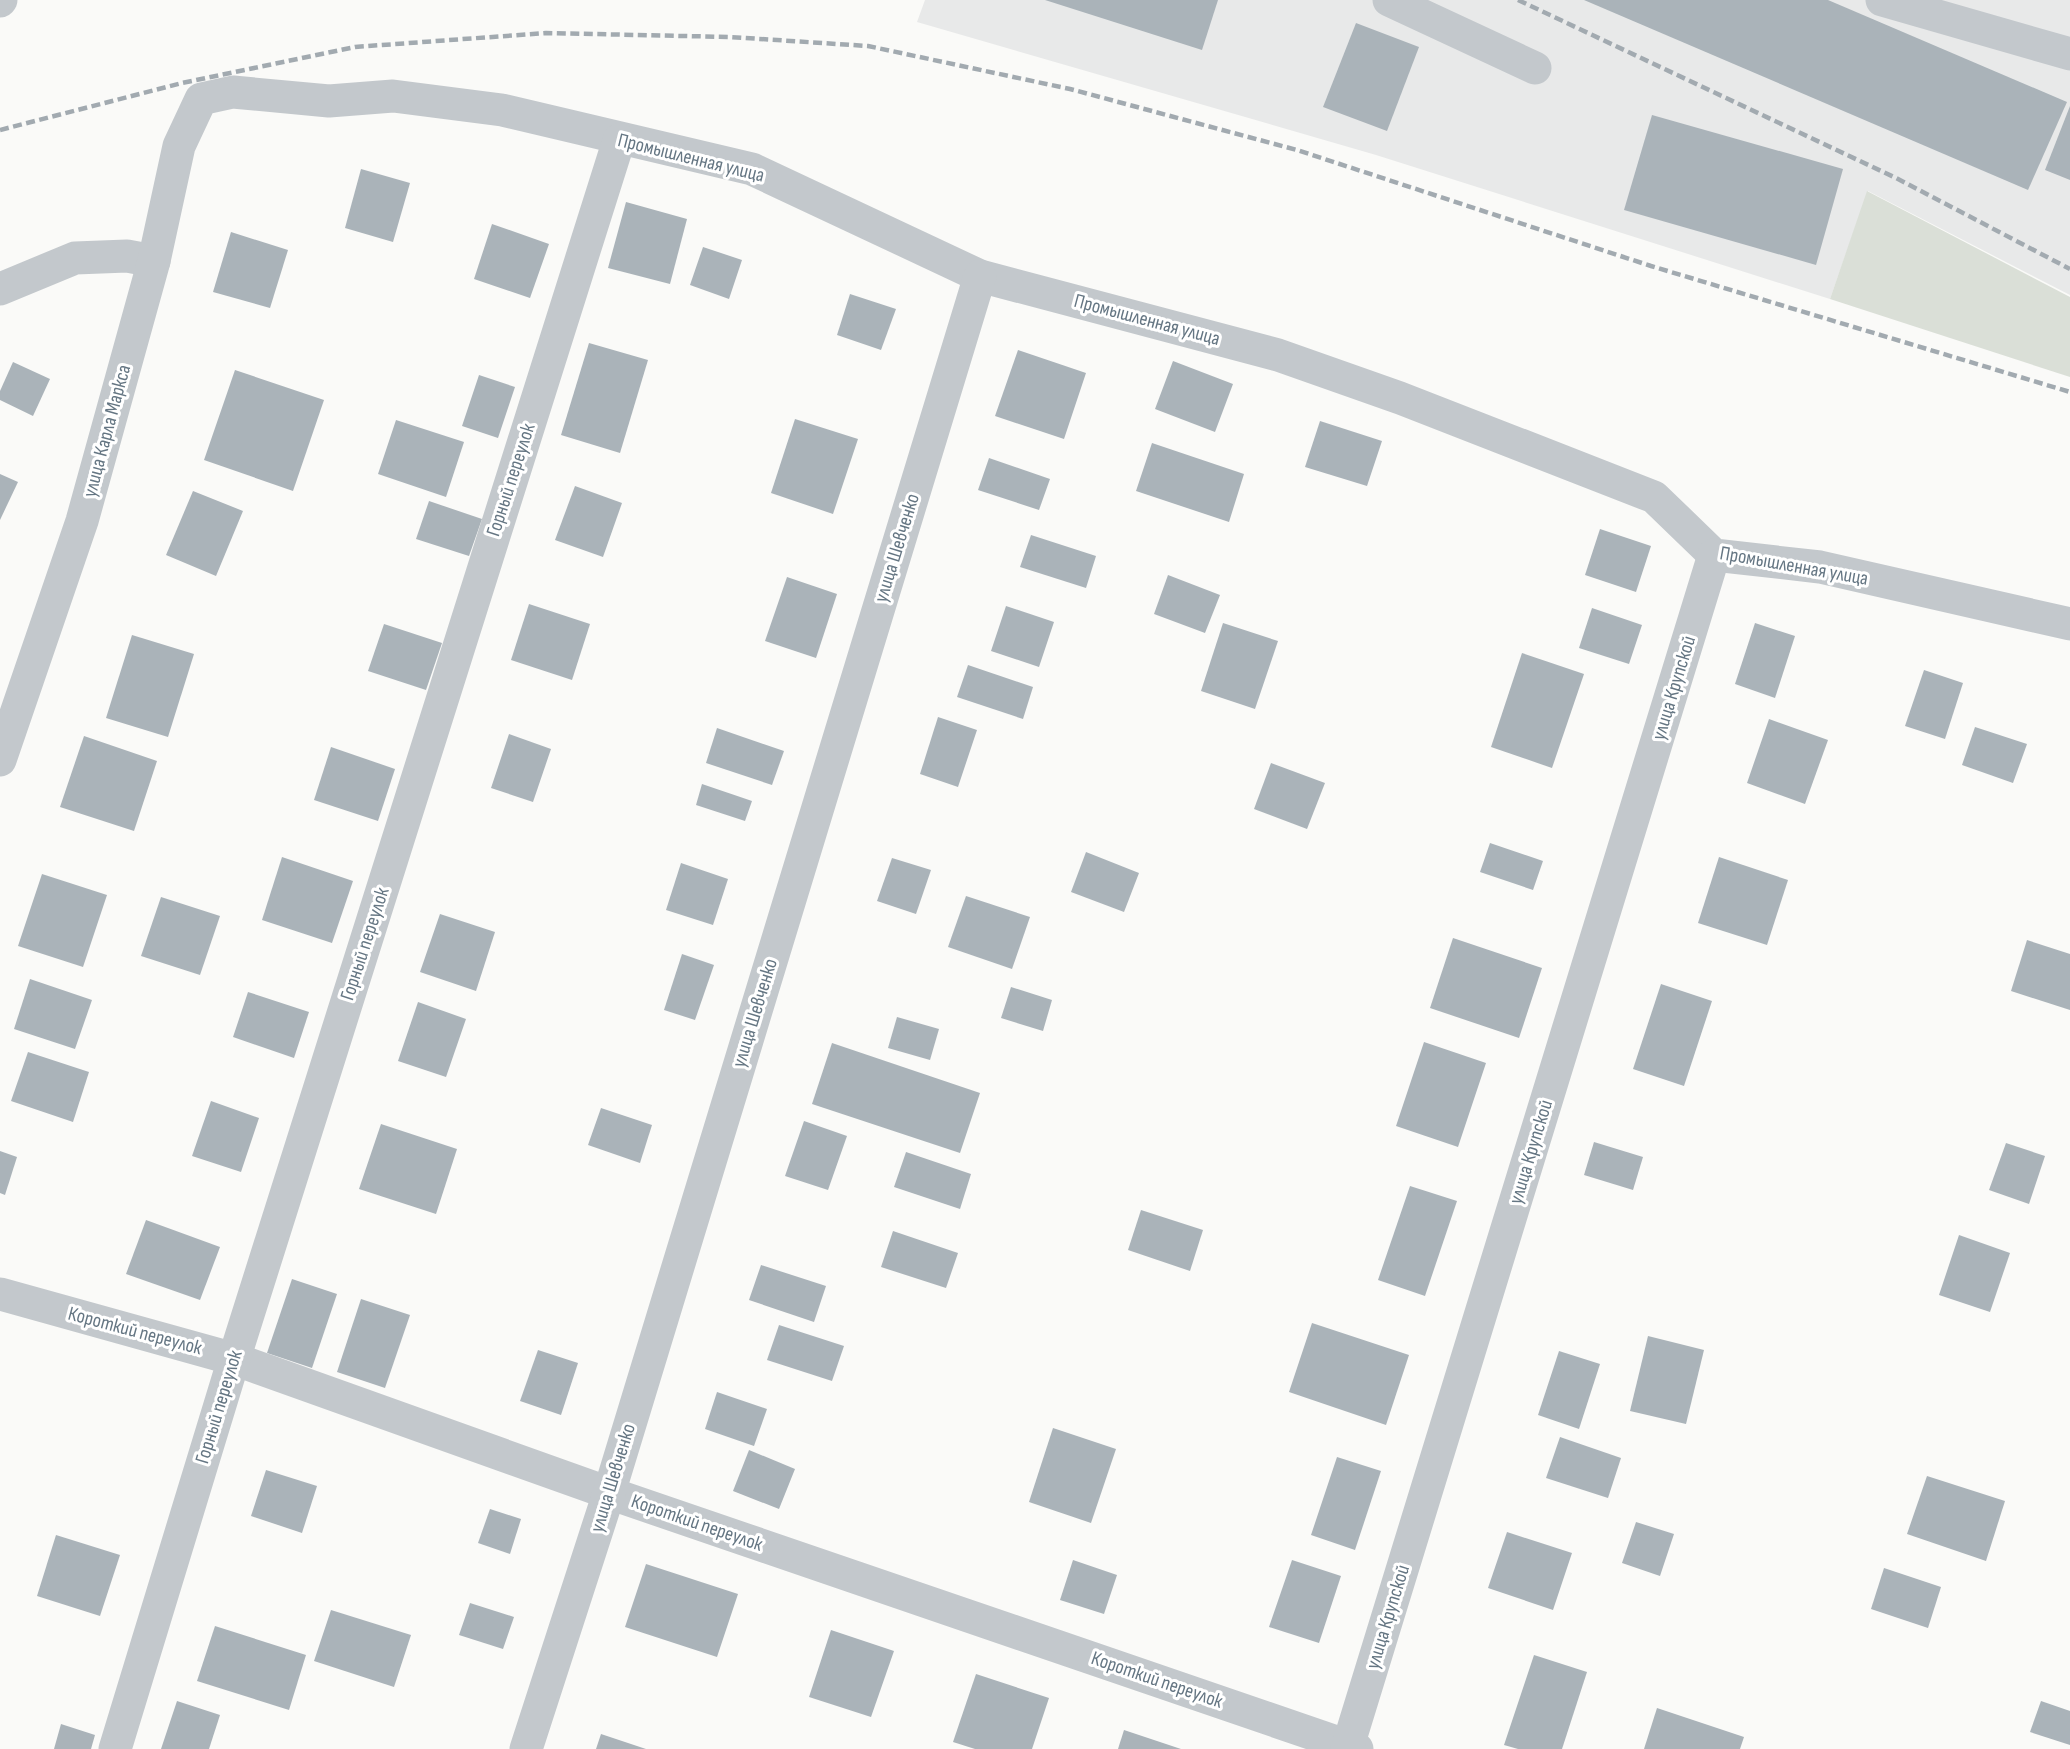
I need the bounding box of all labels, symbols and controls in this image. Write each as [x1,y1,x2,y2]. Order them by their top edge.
street label: Промышленная улица [615,128,767,188]
street label: Промышленная улица [1071,289,1223,351]
street label: улица Карла Маркса [78,362,136,500]
street label: Горный переулок [481,420,541,539]
street label: улица Шевченко [869,491,925,605]
street label: Промышленная улица [1718,541,1870,591]
street label: улица Крупской [1647,633,1701,743]
street label: Горный переулок [335,884,395,1003]
street label: улица Шевченко [727,956,783,1070]
street label: улица Крупской [1504,1097,1558,1207]
street label: Короткий переулок [66,1302,205,1360]
street label: Горный переулок [190,1347,248,1467]
street label: улица Шевченко [585,1421,641,1535]
street label: Короткий переулок [628,1489,766,1557]
street label: улица Крупской [1361,1562,1415,1672]
street label: Короткий переулок [1088,1646,1226,1714]

